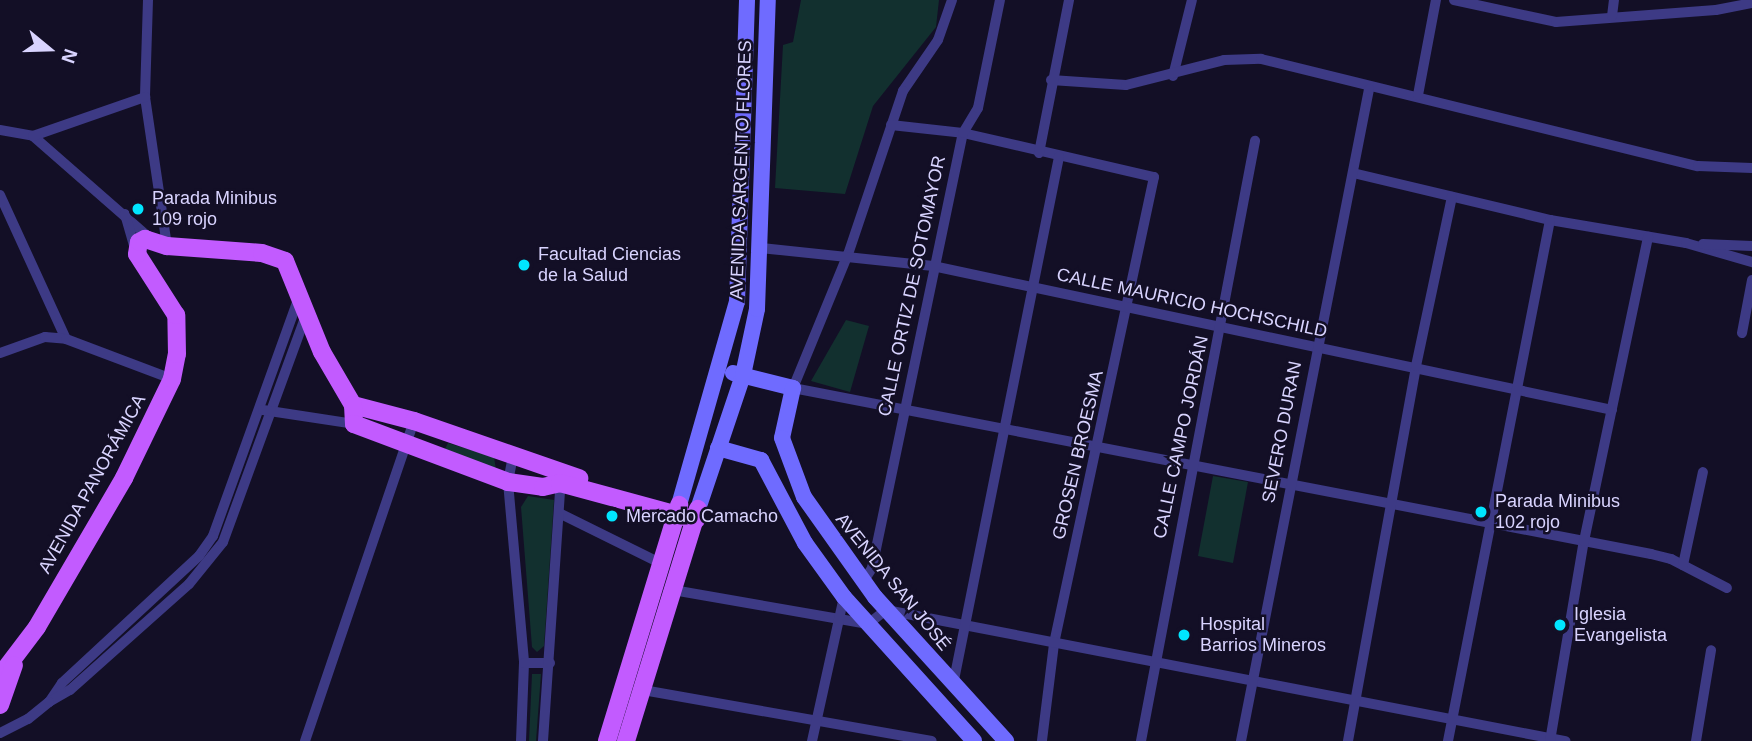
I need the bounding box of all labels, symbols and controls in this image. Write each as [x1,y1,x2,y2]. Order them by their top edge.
north arrow [14,14,84,84]
street label: AVENIDA SARGENTO FLORES [726,40,756,300]
text: N [57,46,81,66]
street label: CALLE ORTIZ DE SOTOMAYOR [874,154,950,418]
place label: Parada Minibus 109 rojo [152,188,277,230]
marker: Parada Minibus 109 rojo [130,201,146,217]
place label: Facultad Ciencias de la Salud [538,244,681,286]
marker: Facultad Ciencias de la Salud [516,257,532,273]
street label: CALLE MAURICIO HOCHSCHILD [1055,264,1329,342]
street label: CALLE CAMPO JORDÁN [1149,333,1213,541]
street label: SEVERO DURAN [1258,359,1306,505]
street label: GROSEN BROESMA [1048,368,1108,542]
street label: AVENIDA PANORÁMICA [33,390,151,578]
place label: Parada Minibus 102 rojo [1495,491,1620,534]
marker: Parada Minibus 102 rojo [1473,504,1489,520]
place label: Mercado Camacho [626,505,778,527]
marker: Mercado Camacho [604,508,620,524]
street label: AVENIDA SAN JOSÉ [831,508,955,656]
place label: Iglesia Evangelista [1574,604,1667,646]
place label: Hospital Barrios Mineros [1200,614,1326,656]
marker: Iglesia Evangelista [1552,617,1568,633]
marker: Hospital Barrios Mineros [1174,625,1194,645]

